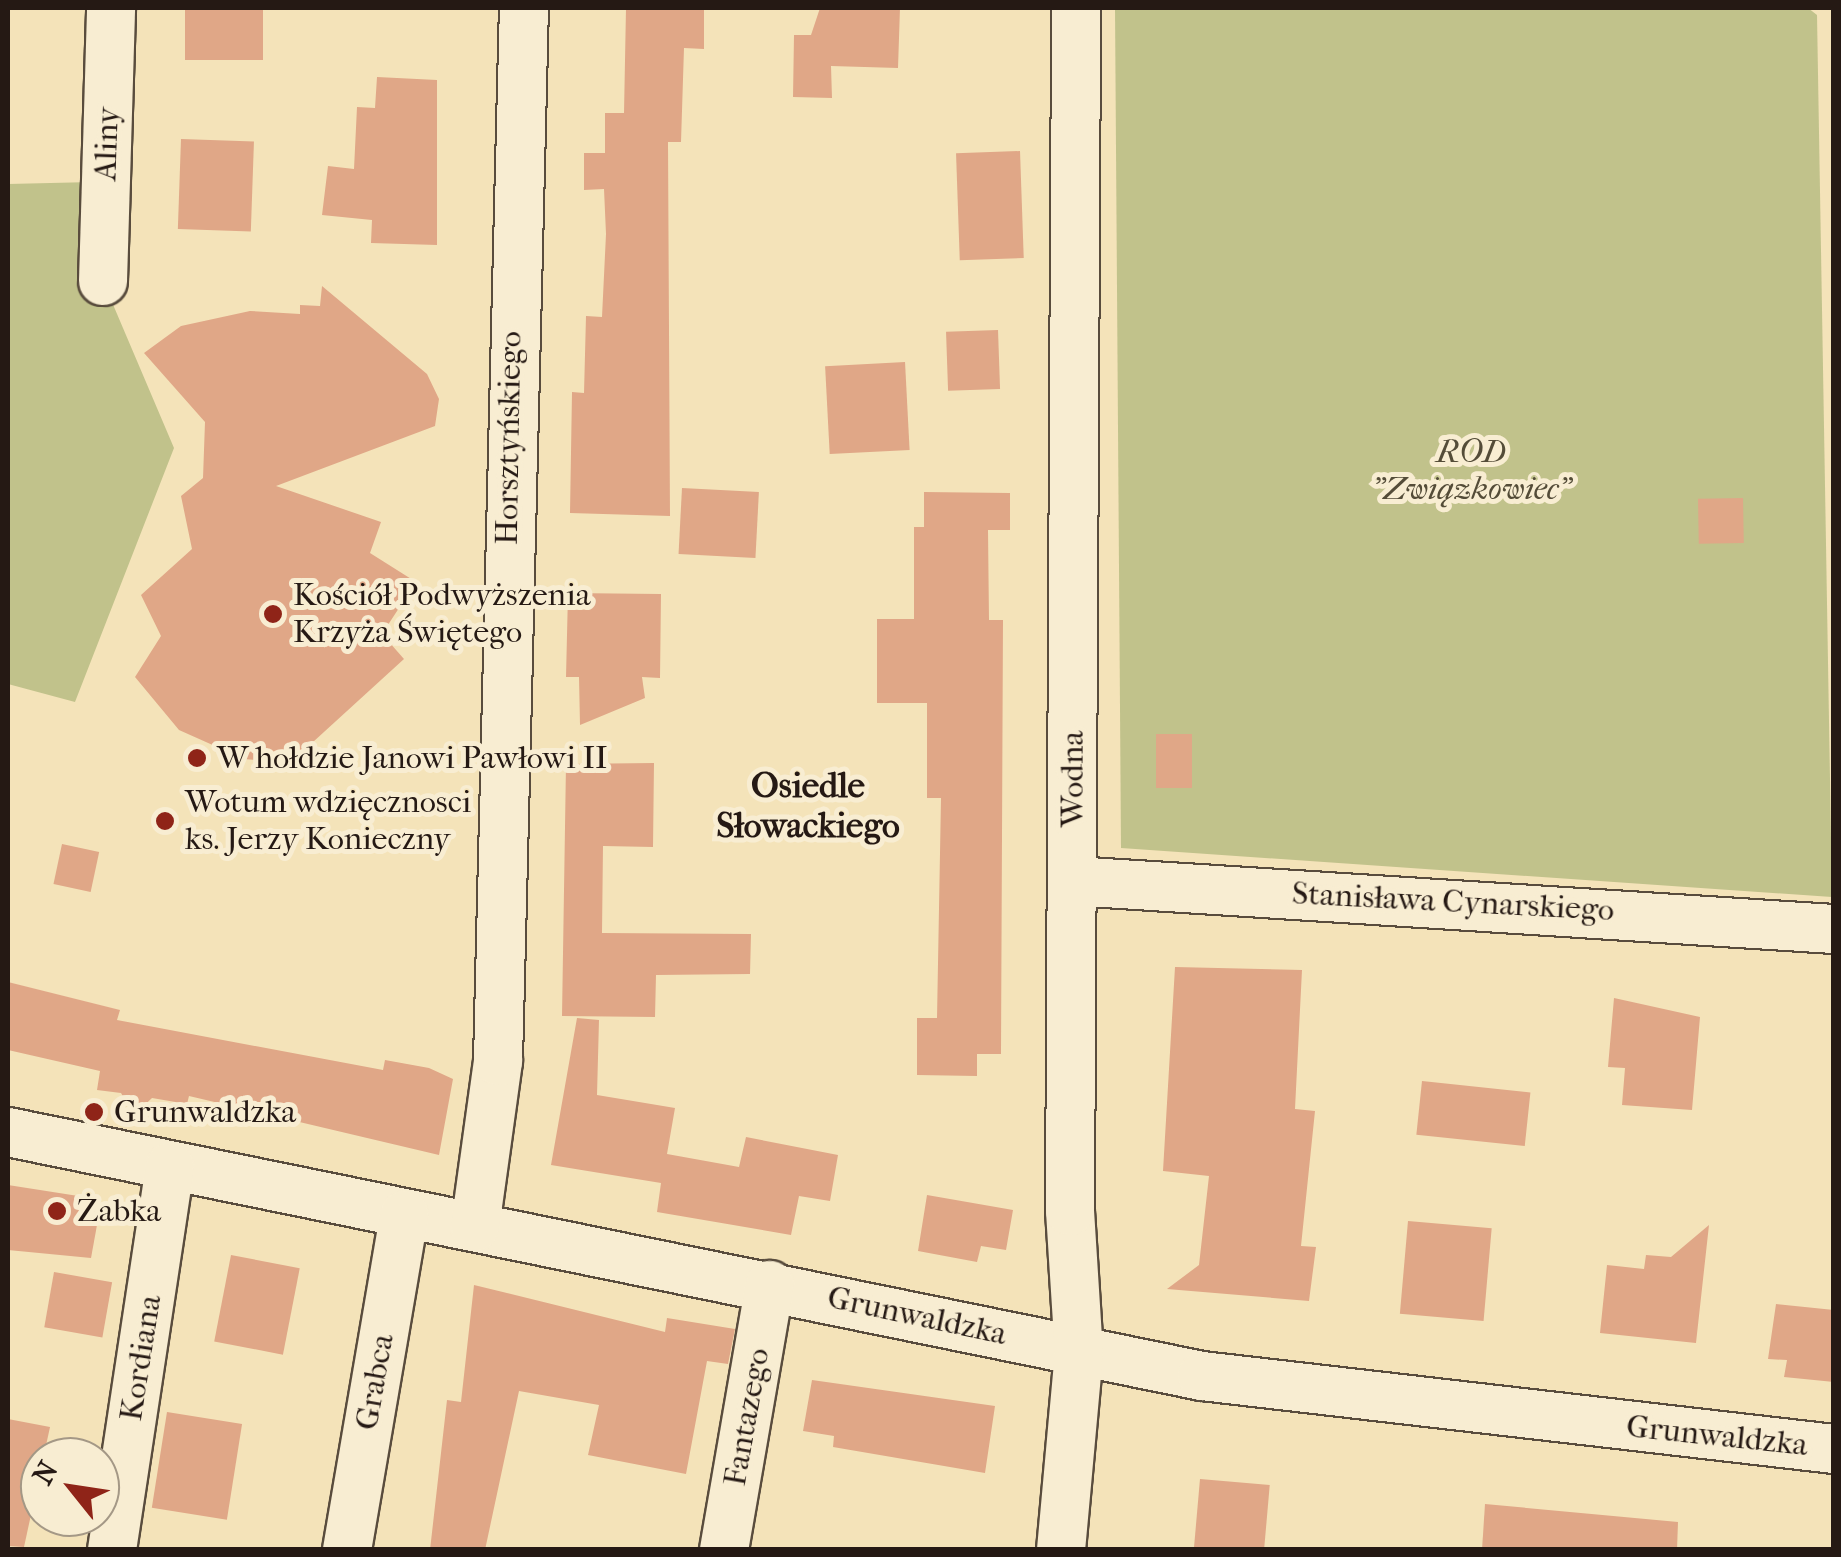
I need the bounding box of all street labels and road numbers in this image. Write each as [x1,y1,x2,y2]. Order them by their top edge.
street label: Aliny [87,107,127,181]
street label: Horsztyńskiego [488,331,530,545]
street label: Wodna [1054,731,1092,827]
street label: Stanisława Cynarskiego [1291,874,1615,930]
street label: Grunwaldzka [824,1278,1010,1354]
street label: Kordiana [112,1292,170,1424]
street label: Grabca [348,1331,402,1433]
street label: Fantazego [716,1345,778,1489]
street label: Grunwaldzka [1624,1407,1810,1465]

